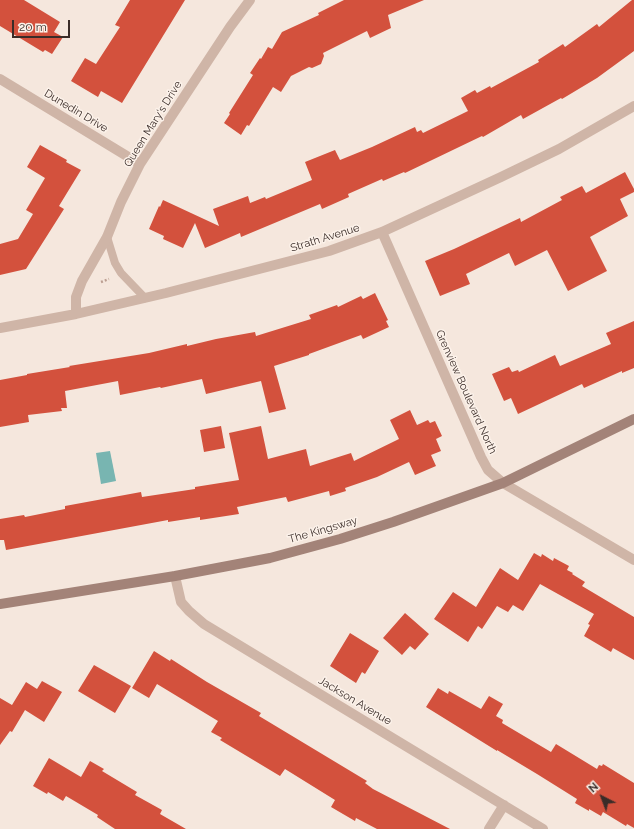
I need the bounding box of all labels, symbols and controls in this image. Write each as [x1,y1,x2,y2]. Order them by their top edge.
scale bar [14,12,72,38]
text: 20 m [19,20,47,34]
street label: Queen Mary's Drive [121,79,185,169]
street label: Dunedin Drive [42,87,110,135]
street label: Strath Avenue [289,221,361,255]
street label: Grenview Boulevard North [433,328,499,456]
street label: The Kingsway [287,514,359,546]
street label: Jackson Avenue [316,674,394,728]
north arrow [582,777,622,817]
text: N [586,780,601,795]

